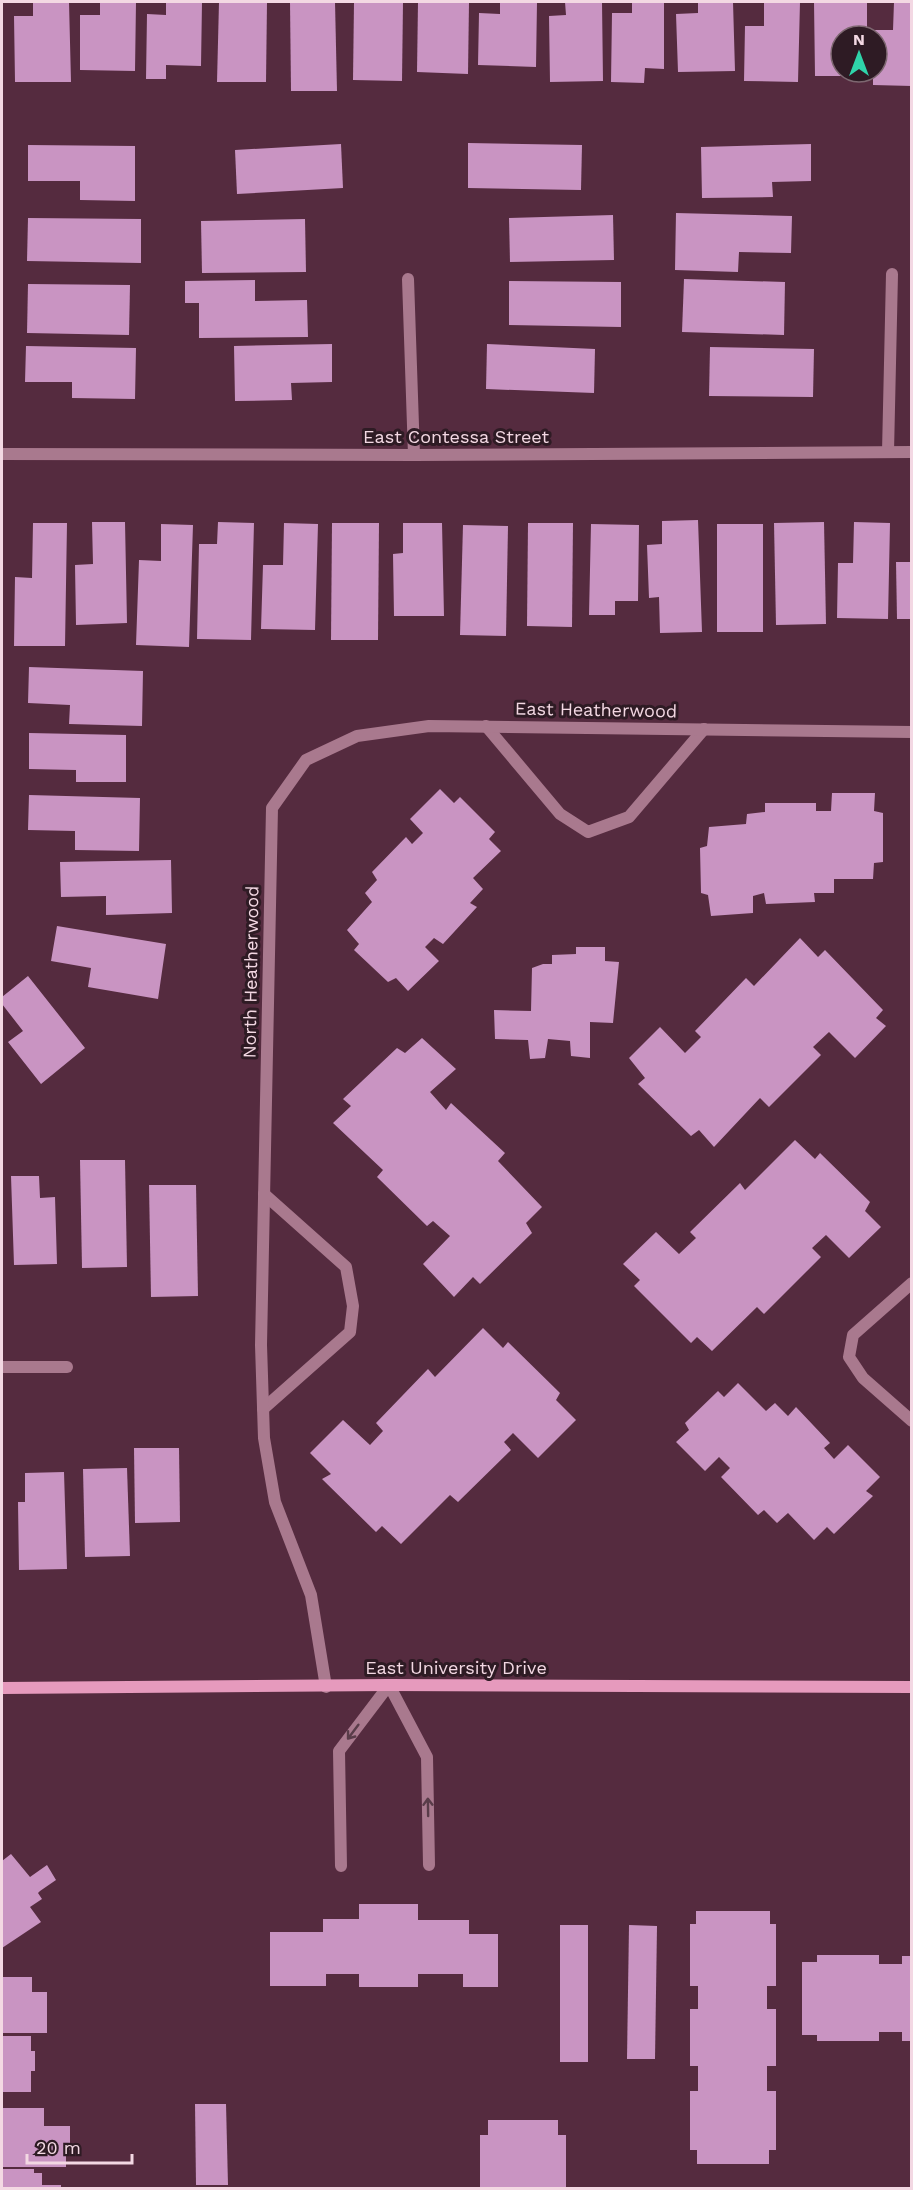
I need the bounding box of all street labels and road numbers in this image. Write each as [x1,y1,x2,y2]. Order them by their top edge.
street label: East Contessa Street [363,426,549,447]
street label: East Heatherwood [515,698,677,721]
street label: North Heatherwood [238,885,263,1059]
street label: East University Drive [365,1657,547,1678]

